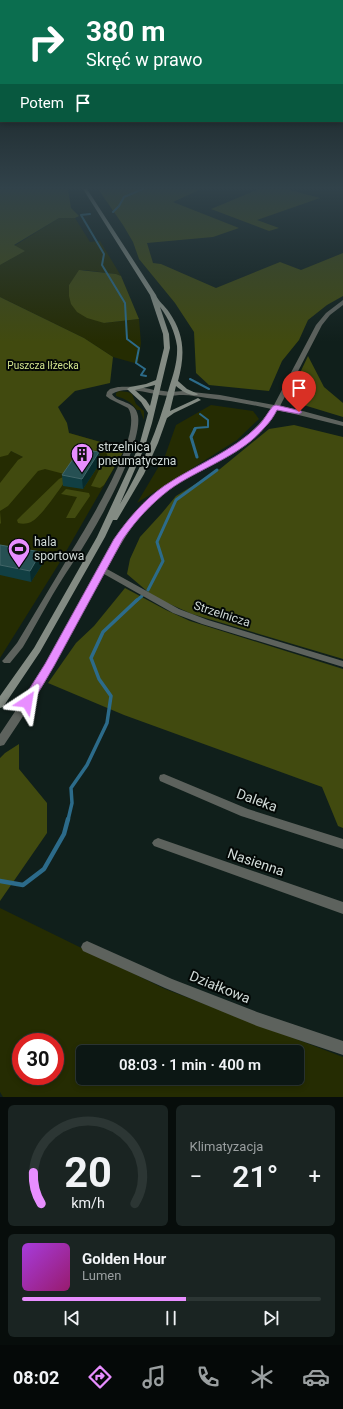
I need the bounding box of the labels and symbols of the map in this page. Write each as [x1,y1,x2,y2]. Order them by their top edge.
park label: Puszcza Iłżecka [7,360,79,371]
pin [282,371,316,412]
place label: strzelnica pneumatyczna [98,440,176,468]
building icon: strzelnica pneumatyczna [69,441,95,474]
place label: hala sportowa [34,535,84,563]
sports icon: hala sportowa [6,536,32,569]
street label: Strzelnicza [192,598,252,630]
position arrow [6,681,48,723]
street label: Daleka [234,785,280,815]
street label: Nasienna [226,845,286,879]
street label: Działkowa [187,968,253,1006]
speed limit sign: 30 [12,1033,64,1085]

